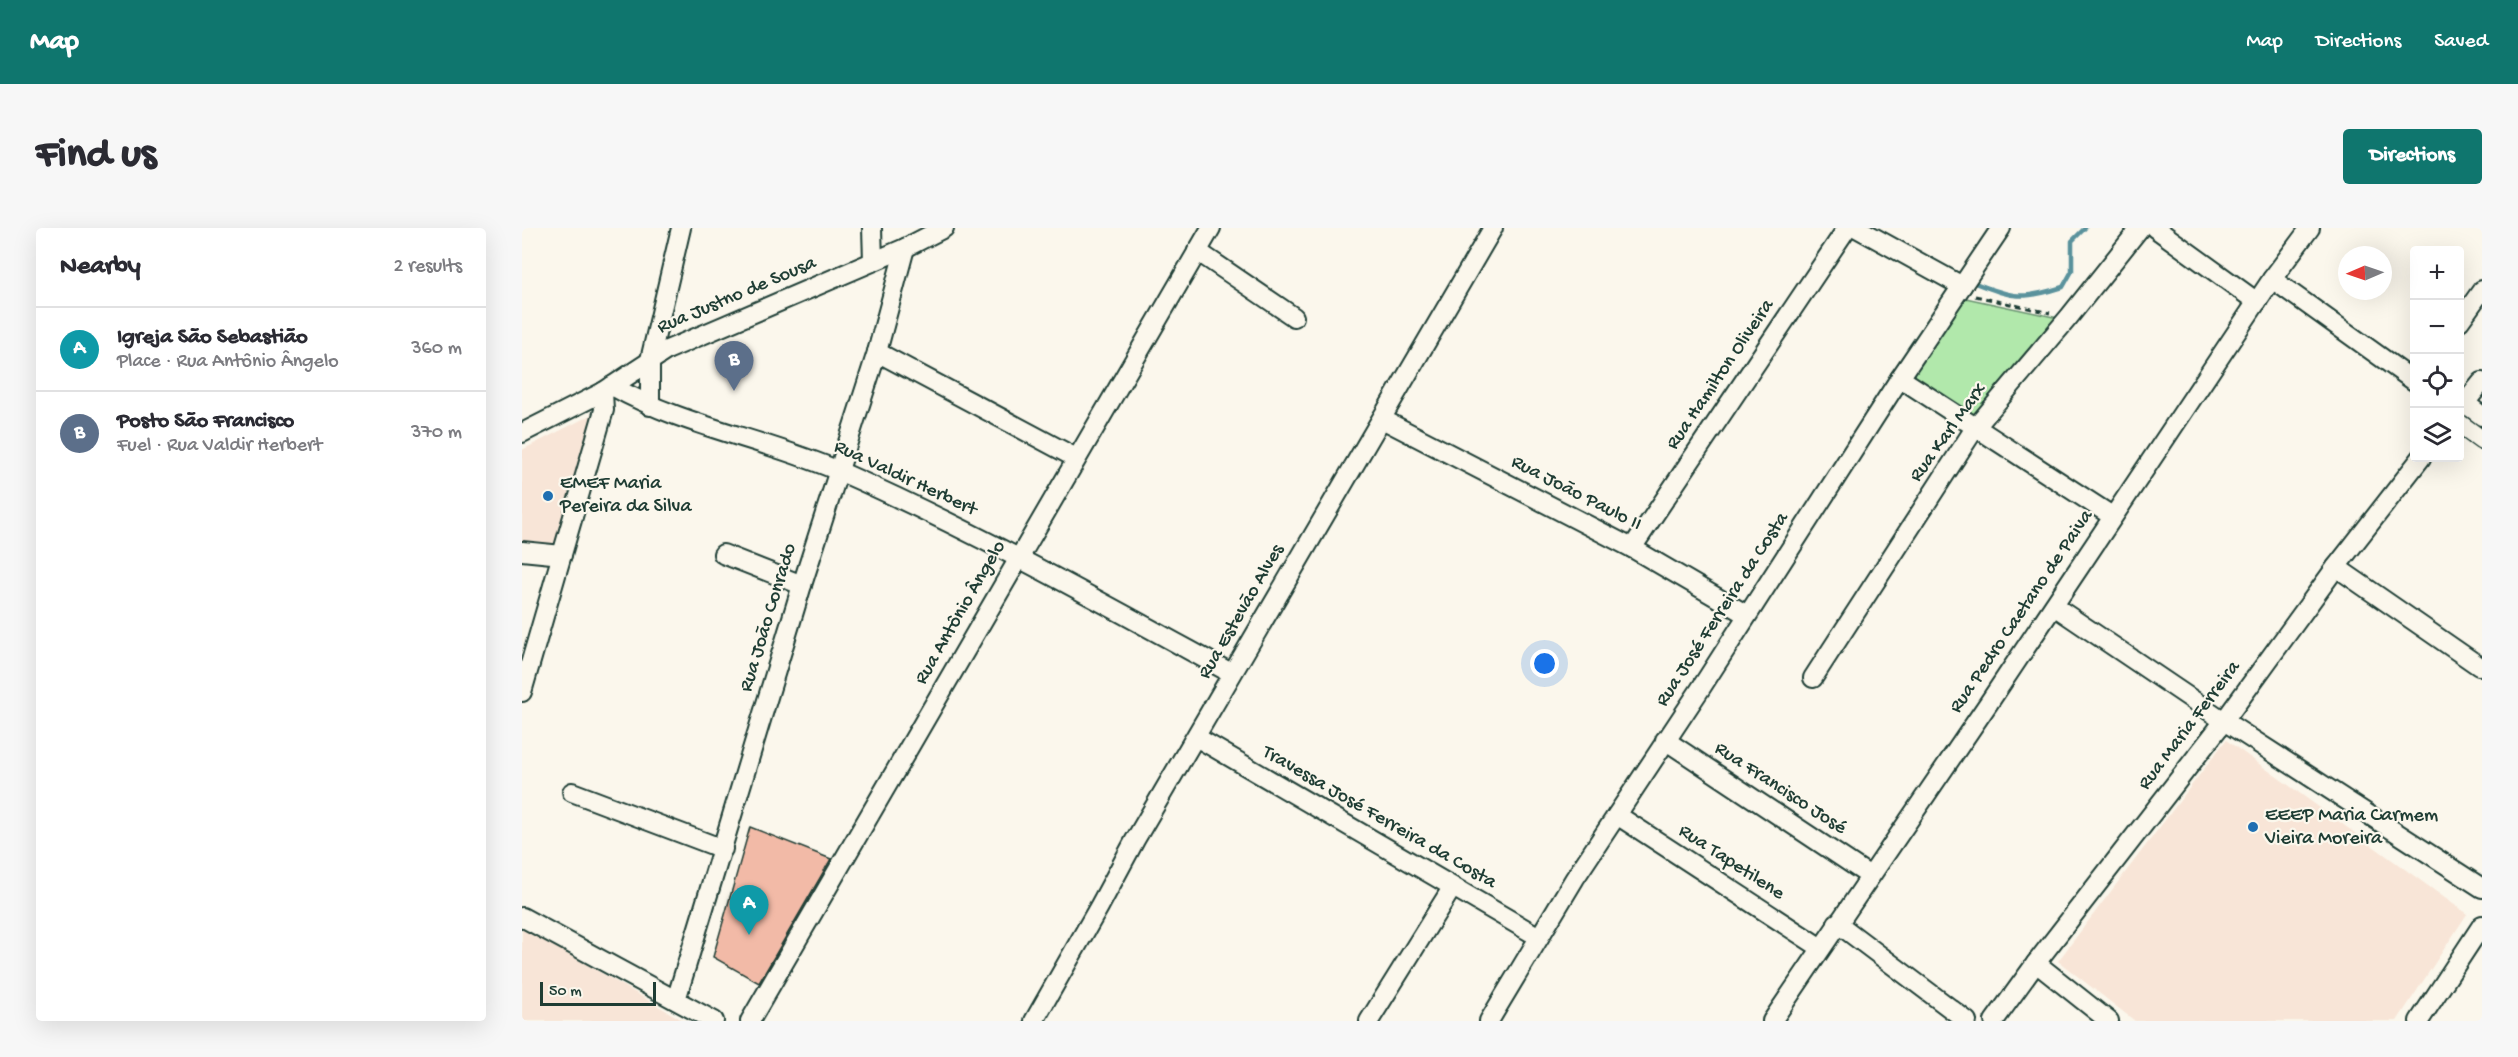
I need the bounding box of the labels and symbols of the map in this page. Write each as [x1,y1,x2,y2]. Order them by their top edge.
north arrow [2338,246,2392,300]
street label: Rua Justno de Sousa [654,252,821,340]
street label: Rua Hamilton Oliveira [1662,295,1780,455]
pin: B [714,342,754,391]
street label: Rua Karl Marx [1905,379,1993,487]
street label: Rua Valdir Herbert [830,436,982,523]
street label: Rua João Paulo II [1507,451,1645,537]
place label: EMEF Maria Pereira da Silva [559,473,692,519]
marker: EMEF Maria Pereira da Silva [541,489,555,503]
street label: Rua Pedro Caetano de Paiva [1945,505,2099,718]
street label: Rua José Ferreira da Costa [1652,508,1795,711]
street label: Rua Antônio Ângelo [910,536,1012,689]
street label: Rua Estevão Alves [1194,540,1290,683]
street label: Rua João Conrado [736,541,802,695]
your location [1530,649,1559,678]
street label: Rua Maria Ferreira [2134,656,2247,795]
street label: Rua Francisco José [1710,738,1851,841]
street label: Travessa José Ferreira da Costa [1257,741,1501,895]
place label: EEEP Maria Carmem Vieira Moreira [2264,805,2438,851]
street label: Rua Tapetilene [1674,820,1789,906]
marker: EEEP Maria Carmem Vieira Moreira [2246,820,2260,834]
pin: A [730,886,768,935]
scale bar [540,979,656,1006]

